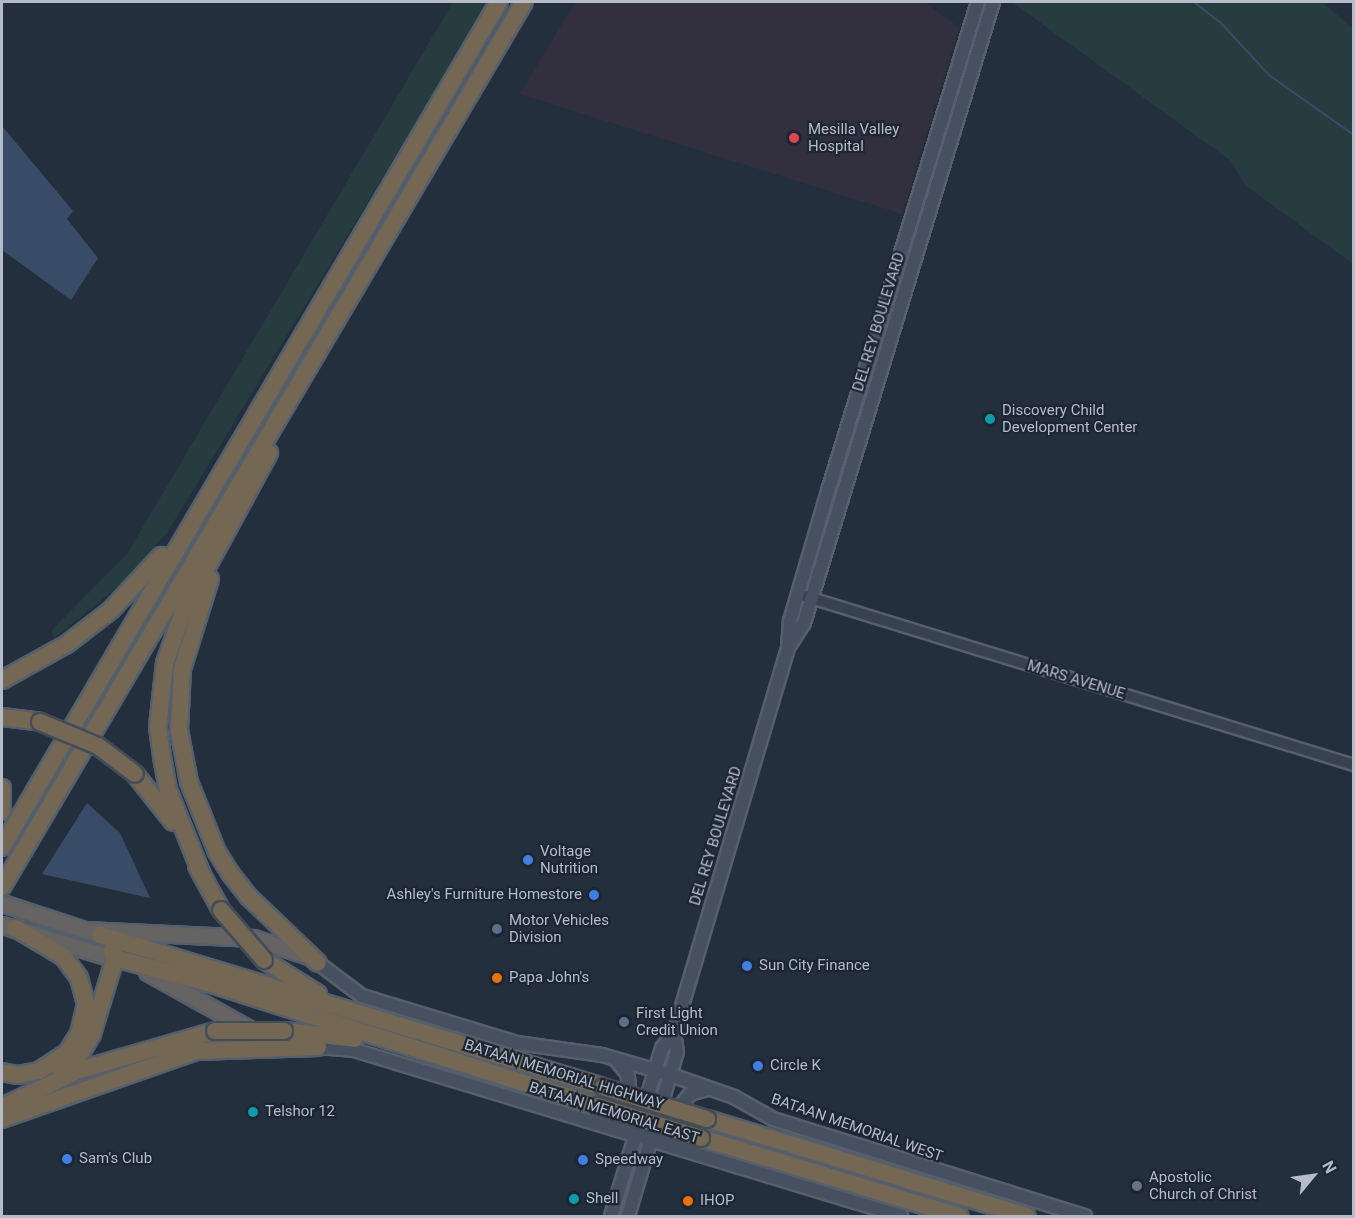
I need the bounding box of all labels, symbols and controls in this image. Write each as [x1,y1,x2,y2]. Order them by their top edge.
place label: Mesilla Valley Hospital [808,120,899,155]
marker: Mesilla Valley Hospital [785,129,803,147]
street label: DEL REY BOULEVARD [849,250,909,394]
place label: Discovery Child Development Center [1002,401,1137,436]
marker: Discovery Child Development Center [983,412,997,426]
street label: MARS AVENUE [1025,657,1127,703]
street label: DEL REY BOULEVARD [686,764,746,908]
place label: Voltage Nutrition [540,842,598,877]
marker: Voltage Nutrition [521,853,535,867]
place label: Ashley's Furniture Homestore [386,886,582,904]
marker: Ashley's Furniture Homestore [587,888,601,902]
place label: Motor Vehicles Division [509,911,609,946]
marker: Motor Vehicles Division [490,922,504,936]
place label: Sun City Finance [759,957,870,975]
marker: Sun City Finance [740,959,754,973]
place label: Papa John's [509,969,589,987]
marker: Papa John's [490,971,504,985]
place label: First Light Credit Union [636,1004,718,1039]
marker: First Light Credit Union [617,1015,631,1029]
street label: BATAAN MEMORIAL HIGHWAY [462,1036,666,1114]
place label: Circle K [770,1057,821,1075]
marker: Circle K [751,1059,765,1073]
street label: BATAAN MEMORIAL EAST [527,1079,701,1147]
street label: BATAAN MEMORIAL WEST [769,1090,945,1166]
place label: Telshor 12 [265,1103,335,1121]
marker: Telshor 12 [246,1105,260,1119]
north arrow [1283,1146,1343,1206]
place label: Sam's Club [79,1150,152,1168]
place label: Speedway [595,1151,663,1169]
marker: Sam's Club [60,1152,74,1166]
marker: Speedway [576,1153,590,1167]
text: N [1318,1157,1340,1177]
place label: Apostolic Church of Christ [1149,1168,1257,1203]
marker: Apostolic Church of Christ [1130,1179,1144,1193]
place label: Shell [586,1190,618,1208]
marker: Shell [567,1192,581,1206]
place label: IHOP [700,1192,735,1210]
marker: IHOP [681,1194,695,1208]

